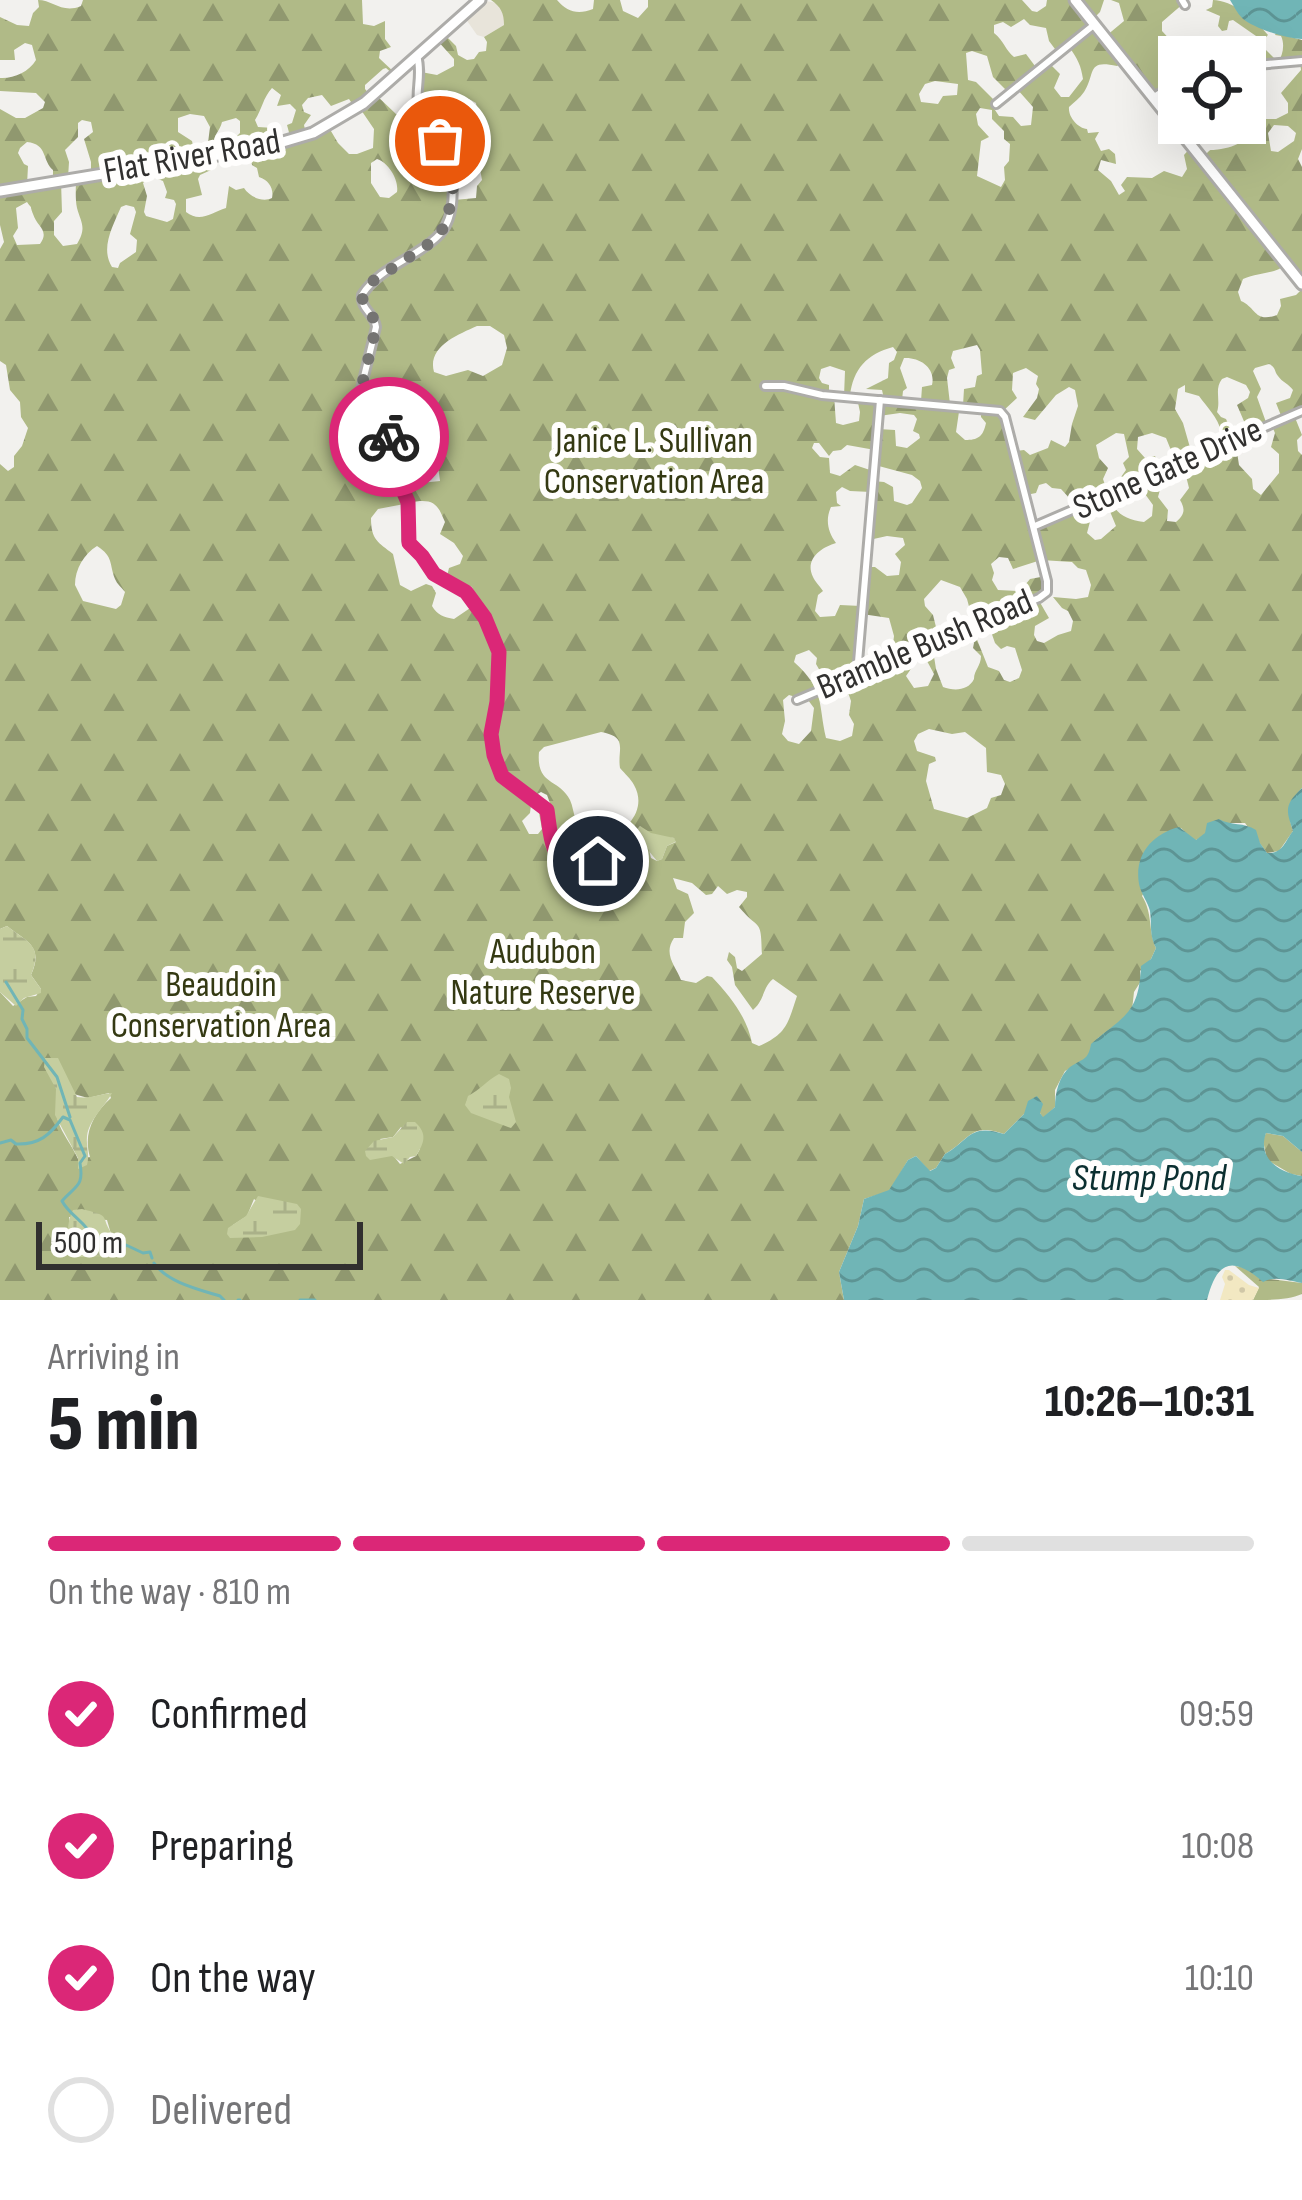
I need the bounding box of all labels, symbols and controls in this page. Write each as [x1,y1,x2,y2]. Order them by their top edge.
map controls [1158,36,1266,144]
button: locate [1158,36,1266,144]
pin [389,90,491,192]
icon: bag [407,108,473,174]
street label: Flat River Road [100,120,284,194]
courier [329,377,449,497]
icon: bike [356,404,422,470]
street label: Stone Gate Drive [1067,408,1269,530]
park label: Janice L. Sullivan Conservation Area [544,420,764,504]
street label: Bramble Bush Road [811,580,1039,710]
pin [547,810,649,912]
icon: home [565,828,631,894]
park label: Audubon Nature Reserve [450,931,636,1015]
park label: Beaudoin Conservation Area [111,964,331,1048]
water label: Stump Pond [1072,1155,1227,1202]
scale bar [36,1216,363,1269]
text: 500 m [54,1223,123,1263]
text: Arriving in [48,1334,180,1381]
text: 10:26–10:31 [1045,1375,1254,1430]
text: 5 min [48,1379,200,1472]
text: On the way · 810 m [48,1569,291,1616]
icon: check [48,1681,114,1747]
text: Confirmed [150,1687,308,1742]
text: 09:59 [1179,1691,1254,1738]
icon: check [48,1813,114,1879]
text: Preparing [150,1819,294,1874]
text: 10:08 [1182,1823,1254,1870]
icon: check [48,1945,114,2011]
text: On the way [150,1951,316,2006]
text: 10:10 [1185,1955,1254,2002]
text: Delivered [150,2083,292,2138]

